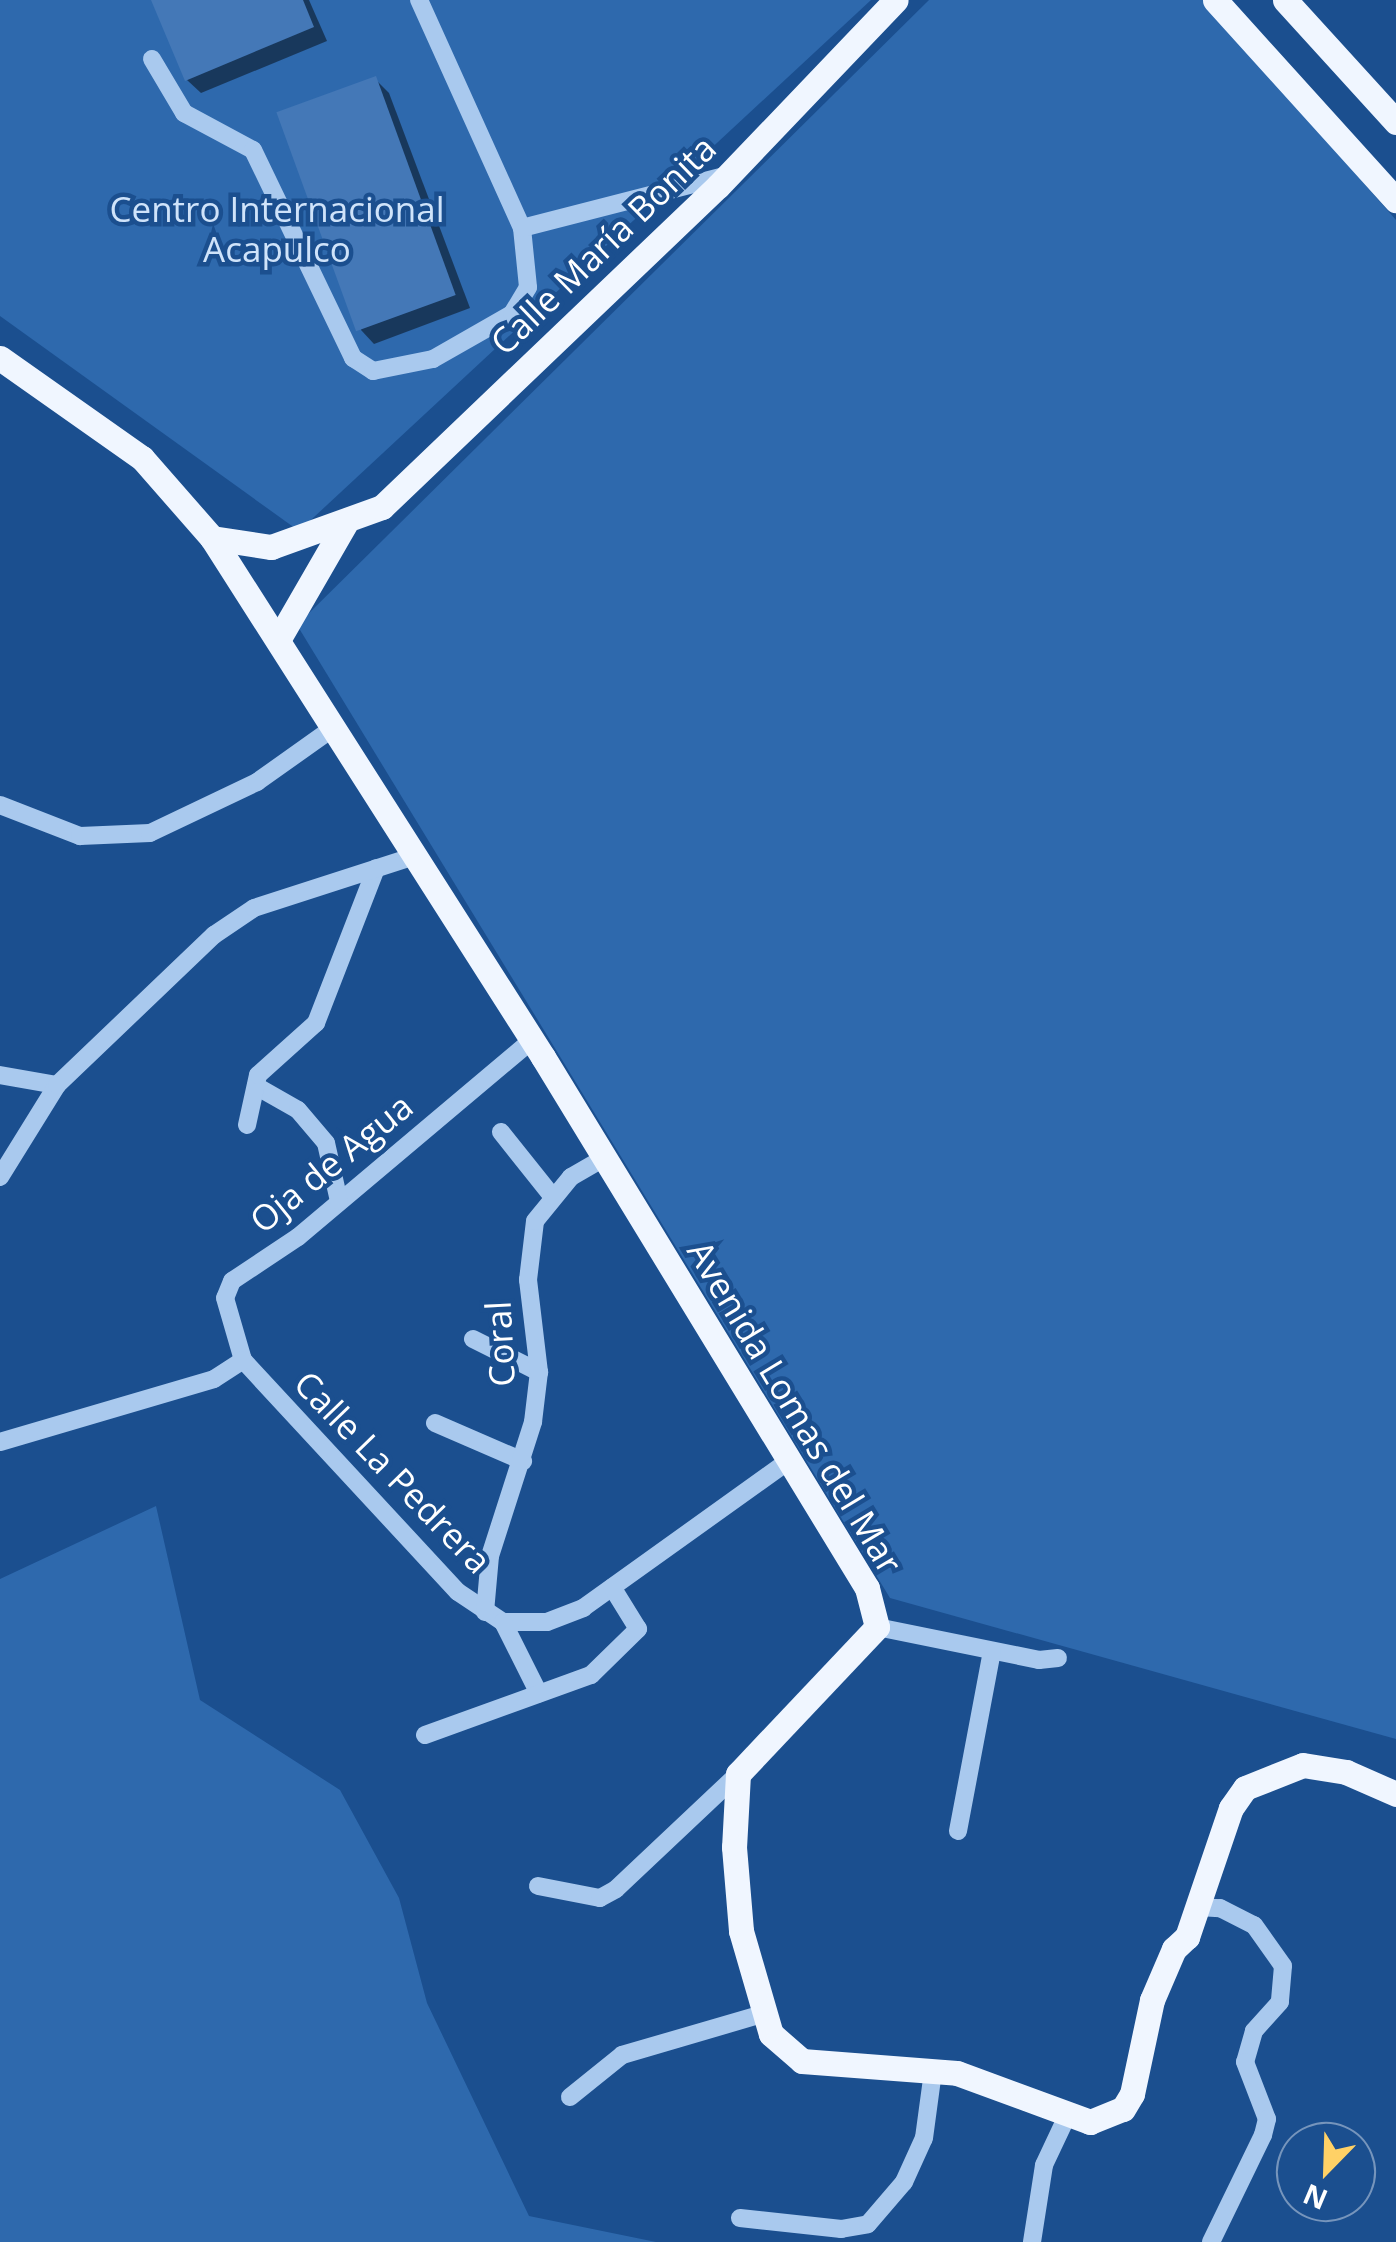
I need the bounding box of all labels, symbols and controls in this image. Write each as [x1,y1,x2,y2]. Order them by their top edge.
street label: Calle María Bonita [482,127,724,363]
park label: Centro Internacional Acapulco [109,188,445,270]
street label: Oja de Agua [241,1085,421,1241]
street label: Avenida Lomas del Mar [679,1233,911,1581]
street label: Coral [477,1300,523,1388]
street label: Calle La Pedrera [286,1362,500,1582]
north arrow [1276,2122,1376,2222]
text: N [1297,2176,1333,2220]

